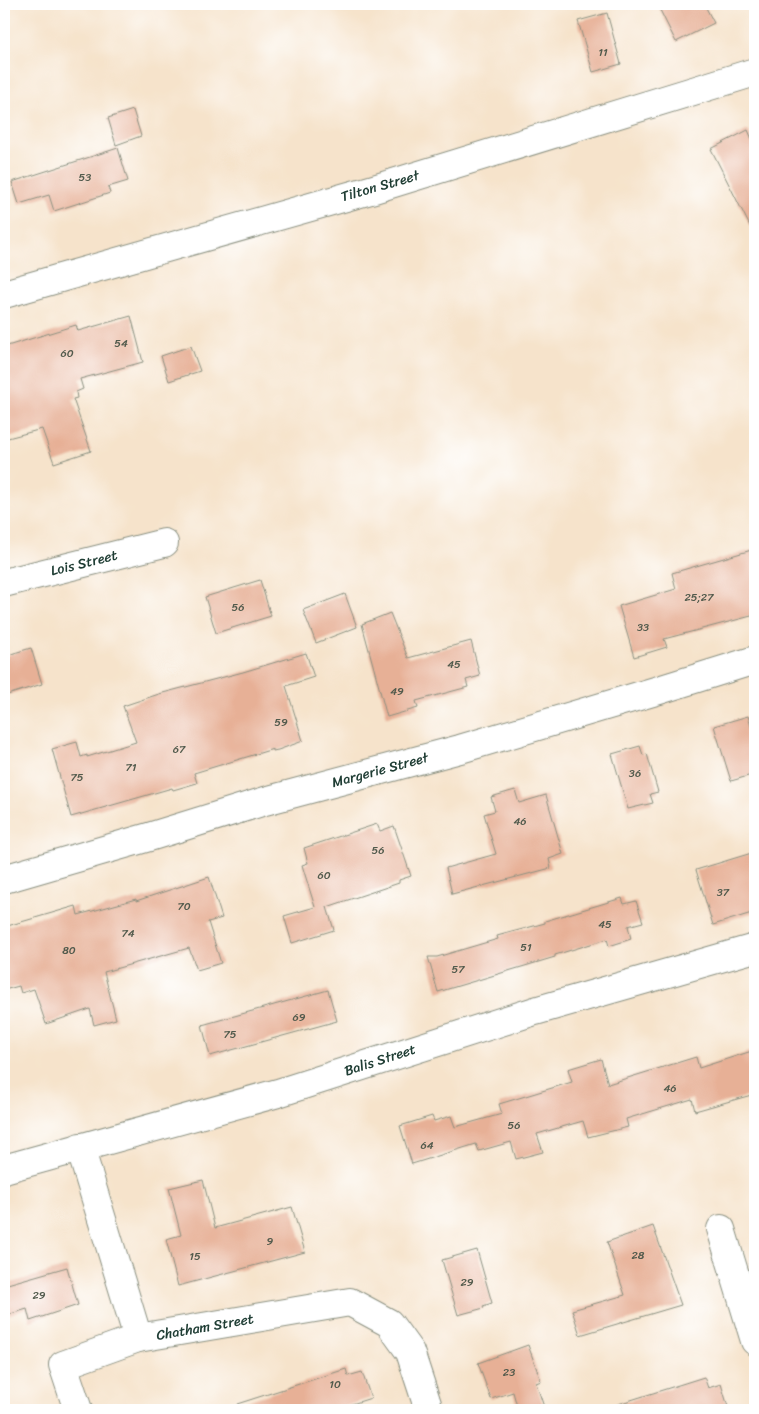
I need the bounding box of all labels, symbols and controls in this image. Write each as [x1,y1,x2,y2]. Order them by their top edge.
house number: 11 [598,43,608,62]
street label: Tilton Street [338,163,423,209]
house number: 53 [79,168,91,187]
house number: 54 [114,334,128,353]
house number: 60 [60,344,74,363]
street label: Lois Street [48,543,120,583]
house number: 25;27 [684,588,714,607]
house number: 56 [232,598,244,617]
house number: 33 [637,618,649,637]
house number: 45 [447,655,461,674]
house number: 49 [390,682,404,701]
house number: 59 [274,713,288,732]
house number: 67 [173,740,186,759]
street label: Margerie Street [329,745,432,795]
house number: 71 [126,758,137,777]
house number: 36 [629,764,641,783]
house number: 75 [70,768,84,787]
house number: 46 [513,812,527,831]
house number: 56 [372,841,384,860]
house number: 60 [317,866,331,885]
house number: 37 [717,883,730,902]
house number: 70 [177,897,191,916]
house number: 45 [598,915,612,934]
house number: 74 [121,924,135,943]
house number: 51 [520,938,532,957]
house number: 80 [62,941,76,960]
house number: 57 [451,960,465,979]
house number: 69 [292,1008,306,1027]
house number: 75 [223,1025,237,1044]
street label: Balis Street [341,1037,419,1083]
house number: 46 [663,1079,677,1098]
house number: 56 [508,1116,520,1135]
house number: 64 [420,1136,434,1155]
house number: 9 [267,1232,274,1251]
house number: 28 [632,1246,645,1265]
house number: 15 [189,1247,201,1266]
house number: 29 [460,1273,474,1292]
house number: 29 [32,1286,46,1305]
street label: Chatham Street [154,1306,256,1348]
house number: 23 [503,1363,515,1382]
house number: 10 [329,1375,341,1394]

